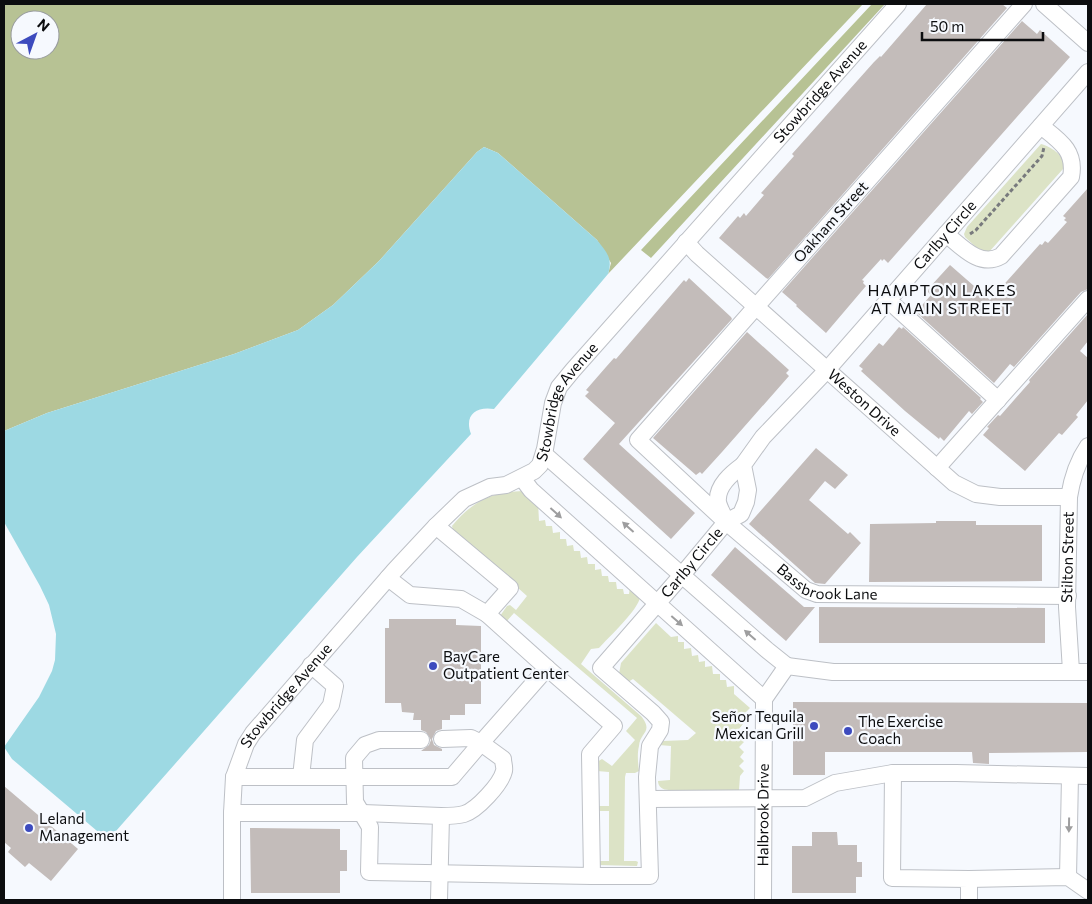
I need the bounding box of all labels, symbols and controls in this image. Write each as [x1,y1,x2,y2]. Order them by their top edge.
north arrow [10,10,60,60]
scale bar [922,10,1043,42]
text: N [34,15,53,35]
text: 50 m [930,17,964,35]
street label: Stowbridge Avenue [769,36,870,146]
street label: Oakham Street [789,177,871,266]
street label: Carlby Circle [909,196,980,273]
district label: HAMPTON LAKES AT MAIN STREET [867,280,1017,317]
street label: Stowbridge Avenue [532,338,601,463]
street label: Weston Drive [824,365,905,439]
one-way arrow [549,507,562,518]
street label: Stilton Street [1057,511,1077,603]
one-way arrow [622,522,634,533]
street label: Carlby Circle [656,523,726,601]
street label: Bassbrook Lane [774,559,878,602]
one-way arrow [671,615,684,626]
one-way arrow [744,629,756,641]
street label: Stowbridge Avenue [236,639,335,751]
place label: BayCare Outpatient Center [443,647,569,682]
marker: BayCare Outpatient Center [427,660,439,672]
place label: Señor Tequila Mexican Grill [712,707,804,742]
place label: The Exercise Coach [858,712,943,747]
marker: Señor Tequila Mexican Grill [808,720,820,732]
marker: The Exercise Coach [842,725,854,737]
street label: Halbrook Drive [753,763,772,866]
place label: Leland Management [39,809,129,844]
one-way arrow [1065,817,1073,833]
marker: Leland Management [23,822,35,834]

